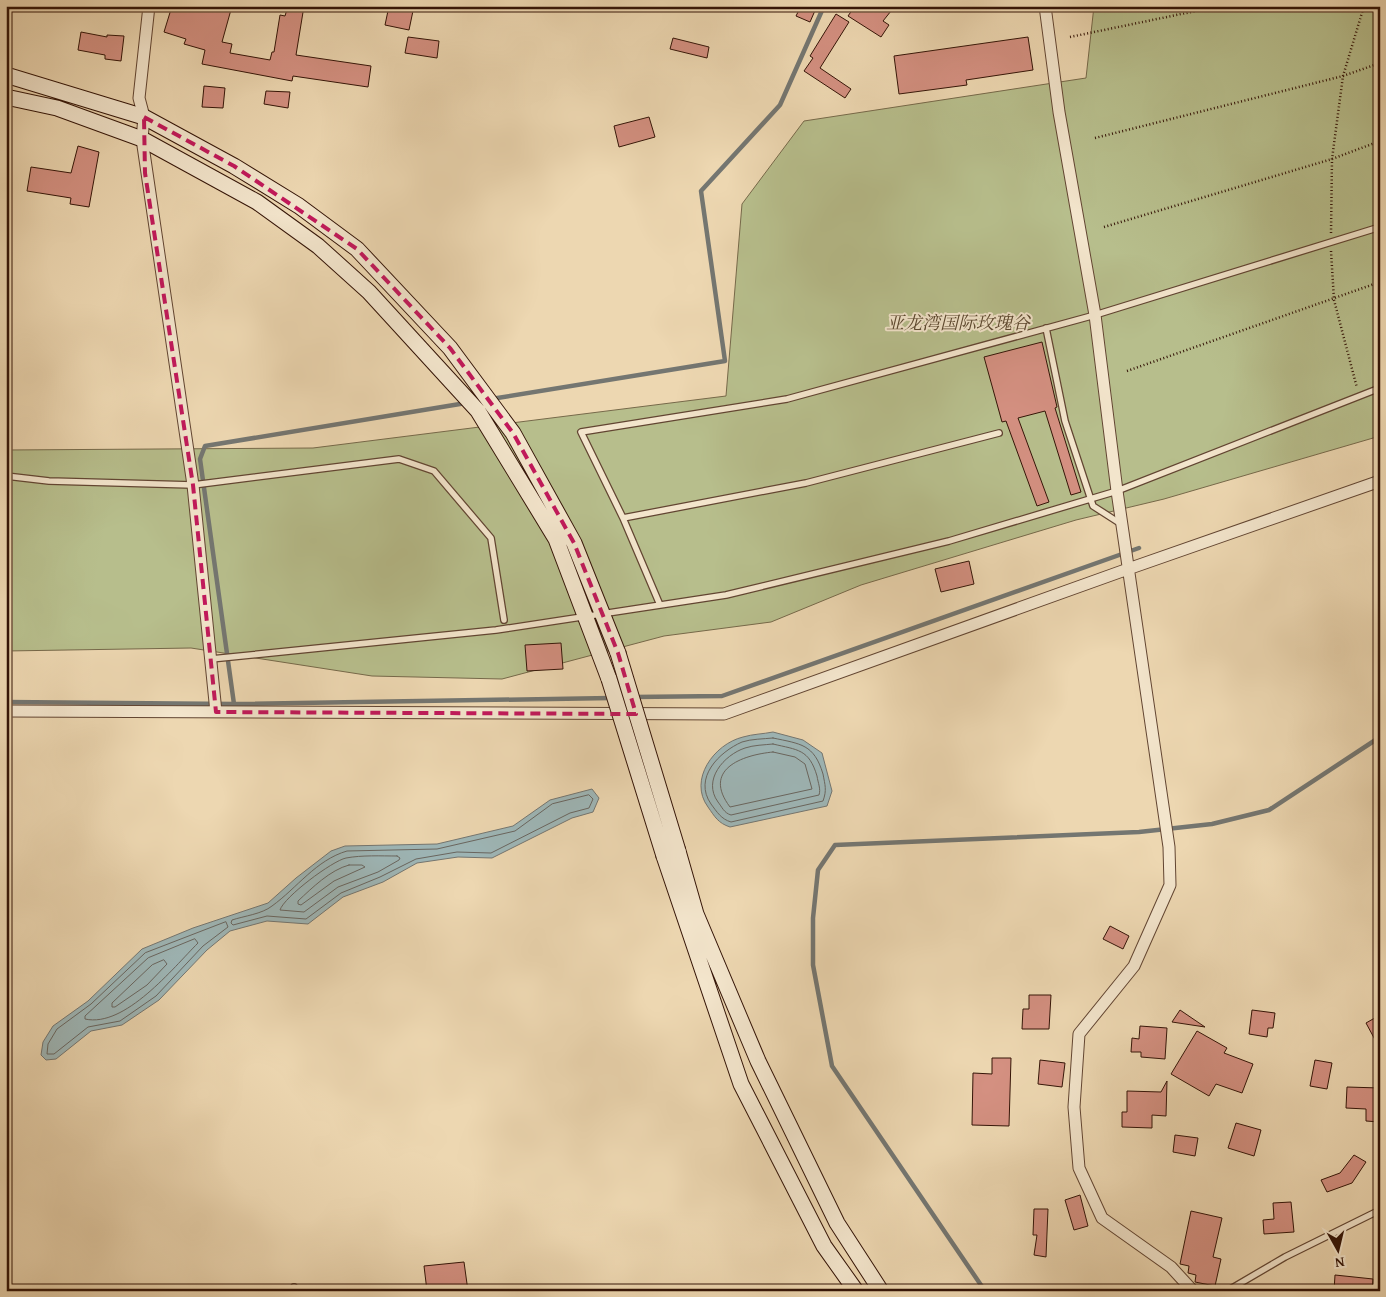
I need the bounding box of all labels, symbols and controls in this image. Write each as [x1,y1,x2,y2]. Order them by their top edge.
park label: 亚龙湾国际玫瑰谷 [886,309,1031,336]
north arrow [1314,1224,1364,1274]
text: N [1333,1252,1346,1274]

